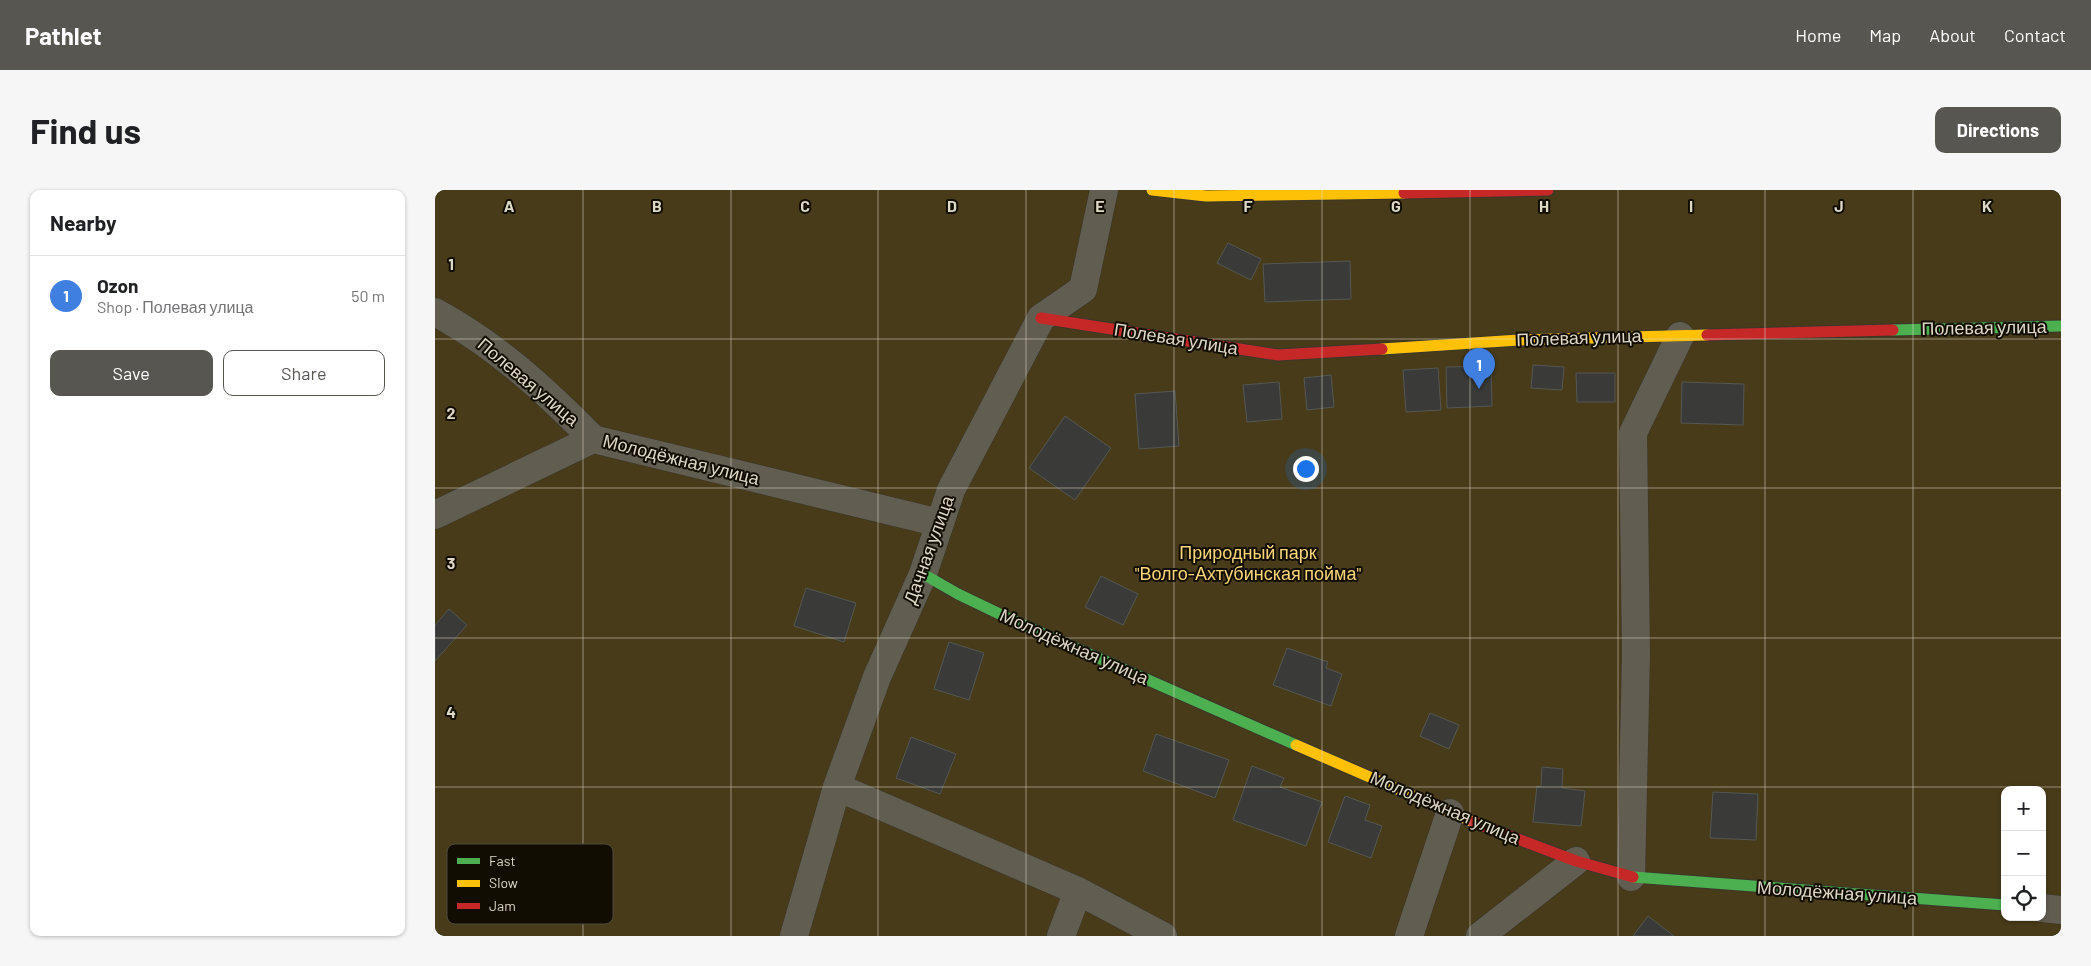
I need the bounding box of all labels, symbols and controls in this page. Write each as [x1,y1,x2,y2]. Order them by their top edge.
text: Pathlet [25,21,102,50]
text: Home [1795,24,1841,46]
text: Map [1869,24,1901,46]
text: About [1929,24,1976,46]
text: Contact [2004,24,2066,46]
button: Directions [1935,107,2061,153]
text: Find us [30,109,141,151]
text: A [504,196,515,215]
text: B [652,196,662,215]
text: C [800,196,810,215]
text: D [947,196,957,215]
text: E [1095,196,1105,215]
text: F [1244,196,1253,215]
text: G [1391,196,1401,215]
text: H [1539,196,1549,215]
text: I [1689,196,1693,215]
text: J [1834,196,1844,215]
text: K [1982,196,1992,215]
text: Nearby [50,210,116,235]
text: 1 [448,254,454,273]
text: Ozon [97,274,139,297]
text: 1 [63,286,69,305]
text: 50 m [351,286,385,305]
text: Shop · Полевая улица [97,297,254,316]
street label: Полевая улица [1921,315,2048,339]
street label: Полевая улица [1113,317,1241,359]
street label: Полевая улица [1516,324,1643,350]
street label: Полевая улица [474,333,584,431]
pin: 1 [1463,348,1495,389]
button: Save [50,350,213,396]
button: Share [223,350,385,396]
text: 2 [447,403,456,422]
street label: Молодёжная улица [601,429,763,489]
your location [1293,456,1319,482]
street label: Дачная улица [898,491,958,607]
park label: Природный парк "Волго-Ахтубинская пойма" [1135,541,1361,584]
text: 3 [447,553,455,572]
street label: Молодёжная улица [997,603,1153,689]
text: 4 [446,702,456,721]
street label: Молодёжная улица [1367,766,1524,849]
map controls [2001,786,2046,921]
button: + [2001,786,2046,831]
button: − [2001,831,2046,876]
legend [447,844,613,924]
text: Fast [489,852,515,869]
text: Slow [489,874,518,891]
street label: Молодёжная улица [1756,875,1919,909]
button: locate [2001,876,2046,921]
text: Jam [489,897,516,914]

